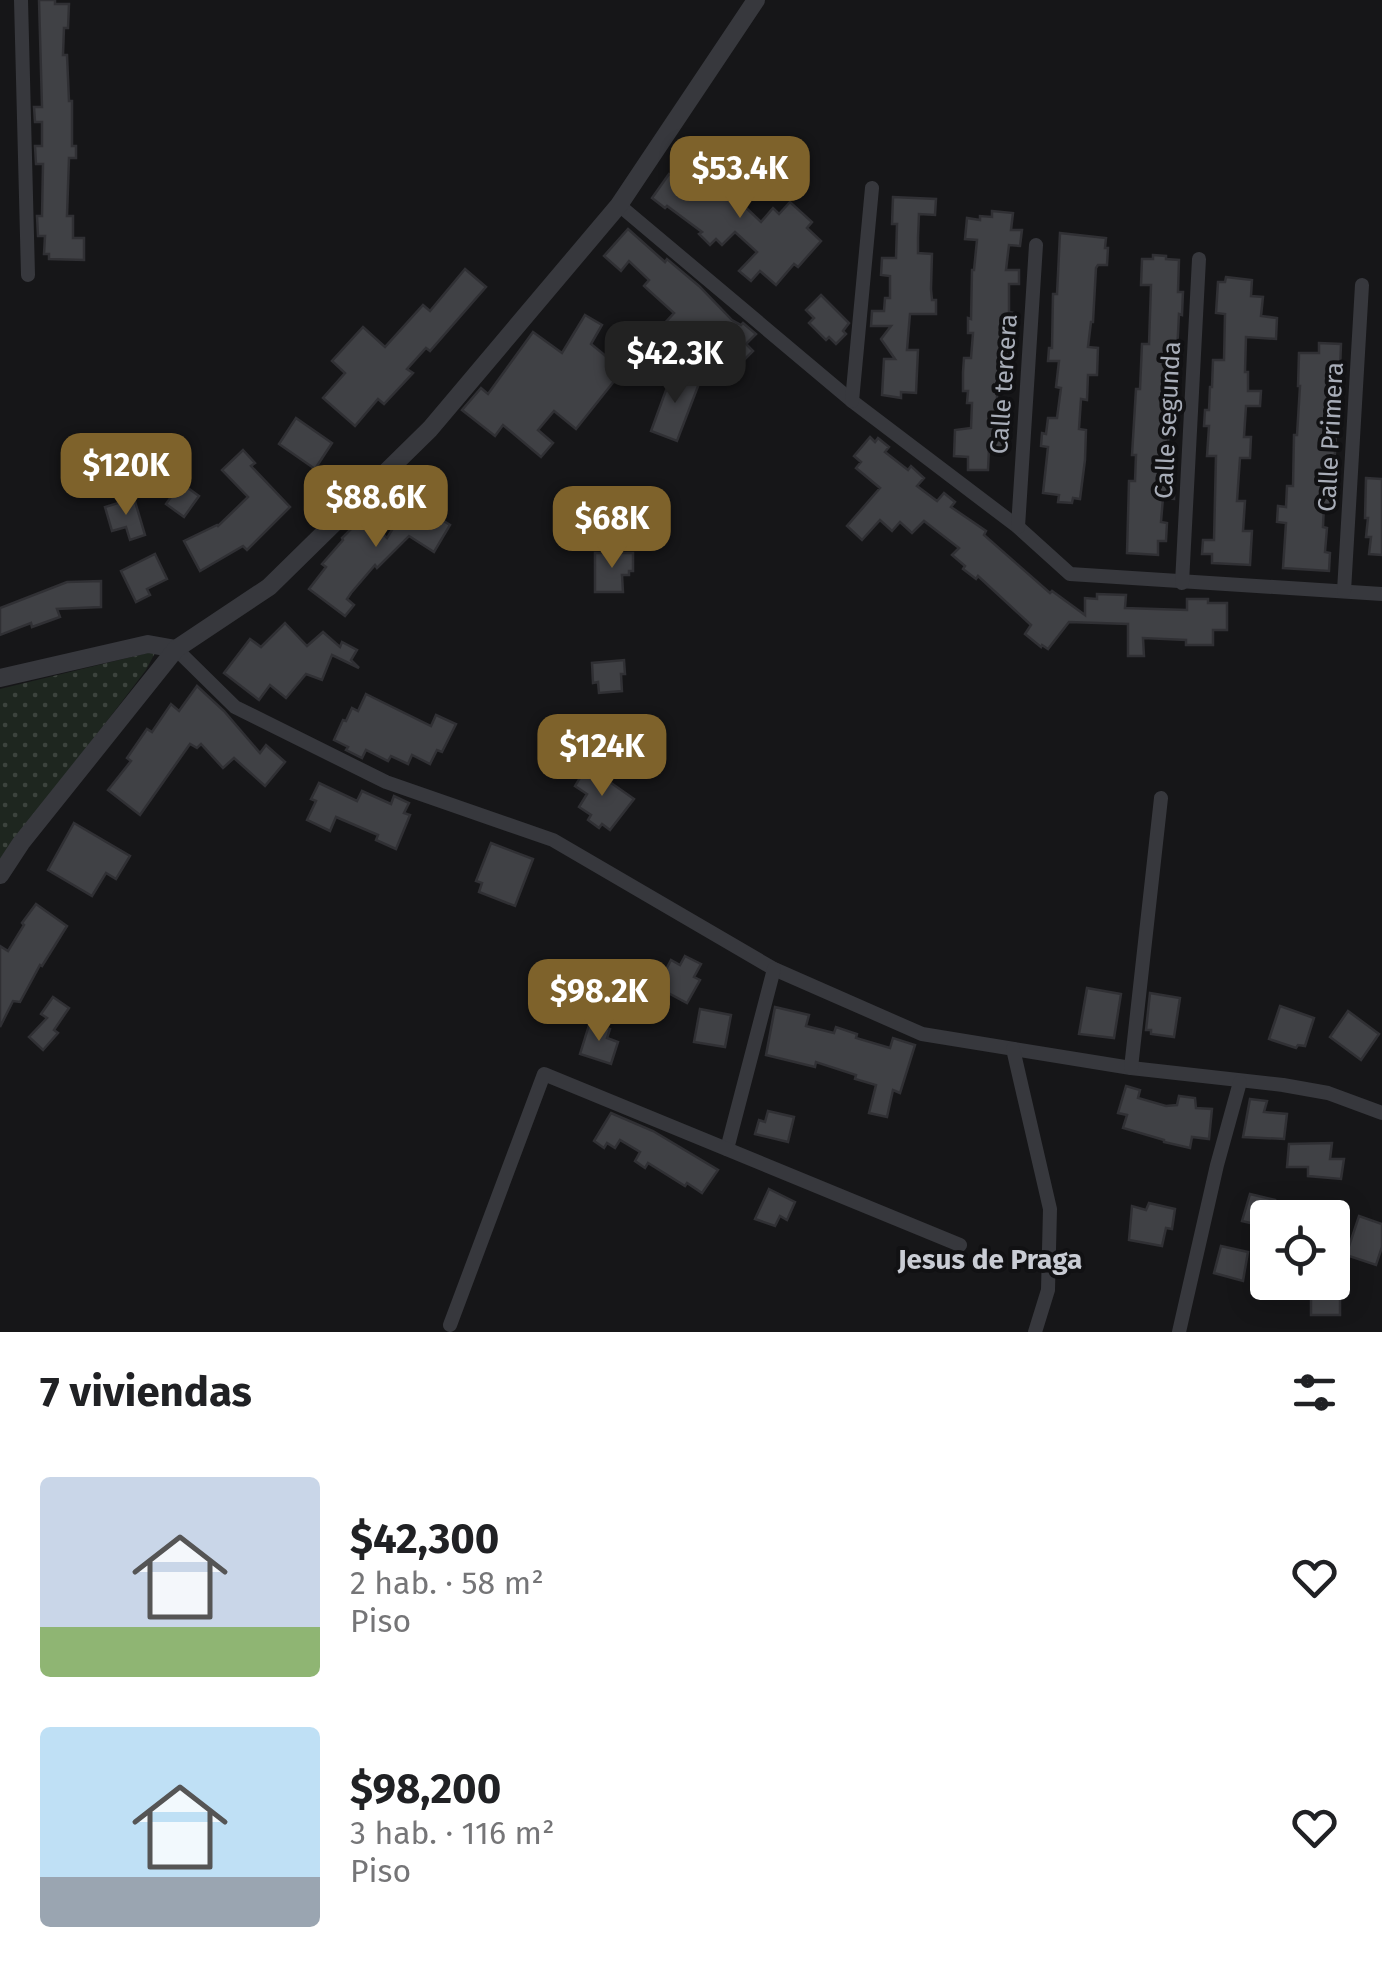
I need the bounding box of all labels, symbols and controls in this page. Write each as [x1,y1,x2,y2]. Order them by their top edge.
pin: $53.4K [659,136,821,221]
text: $53.4K [692,149,788,187]
street label: Calle tercera [984,313,1024,455]
pin: $42.3K [594,321,756,406]
text: $42.3K [627,334,723,372]
street label: Calle segunda [1149,340,1187,500]
street label: Calle Primera [1312,361,1350,513]
pin: $120K [56,433,196,518]
text: $120K [83,446,169,484]
pin: $88.6K [295,465,457,550]
text: $88.6K [326,478,426,516]
pin: $68K [553,486,671,571]
text: $68K [575,499,649,537]
pin: $124K [532,714,672,799]
text: $124K [559,727,645,765]
pin: $98.2K [518,959,680,1044]
text: $98.2K [550,972,648,1010]
map controls [1250,1200,1350,1300]
button: locate [1250,1200,1350,1300]
district label: Jesus de Praga [897,1243,1082,1276]
icon: filters [1287,1365,1342,1420]
text: 7 viviendas [40,1367,252,1417]
text: $42,300 [350,1514,499,1564]
icon: home [120,1517,240,1637]
icon: heart [1287,1550,1342,1605]
text: 2 hab. · 58 m² [350,1564,544,1602]
text: Piso [350,1602,411,1640]
text: $98,200 [350,1764,501,1814]
icon: home [120,1767,240,1887]
icon: heart [1287,1800,1342,1855]
text: 3 hab. · 116 m² [350,1814,554,1852]
text: Piso [350,1852,411,1890]

